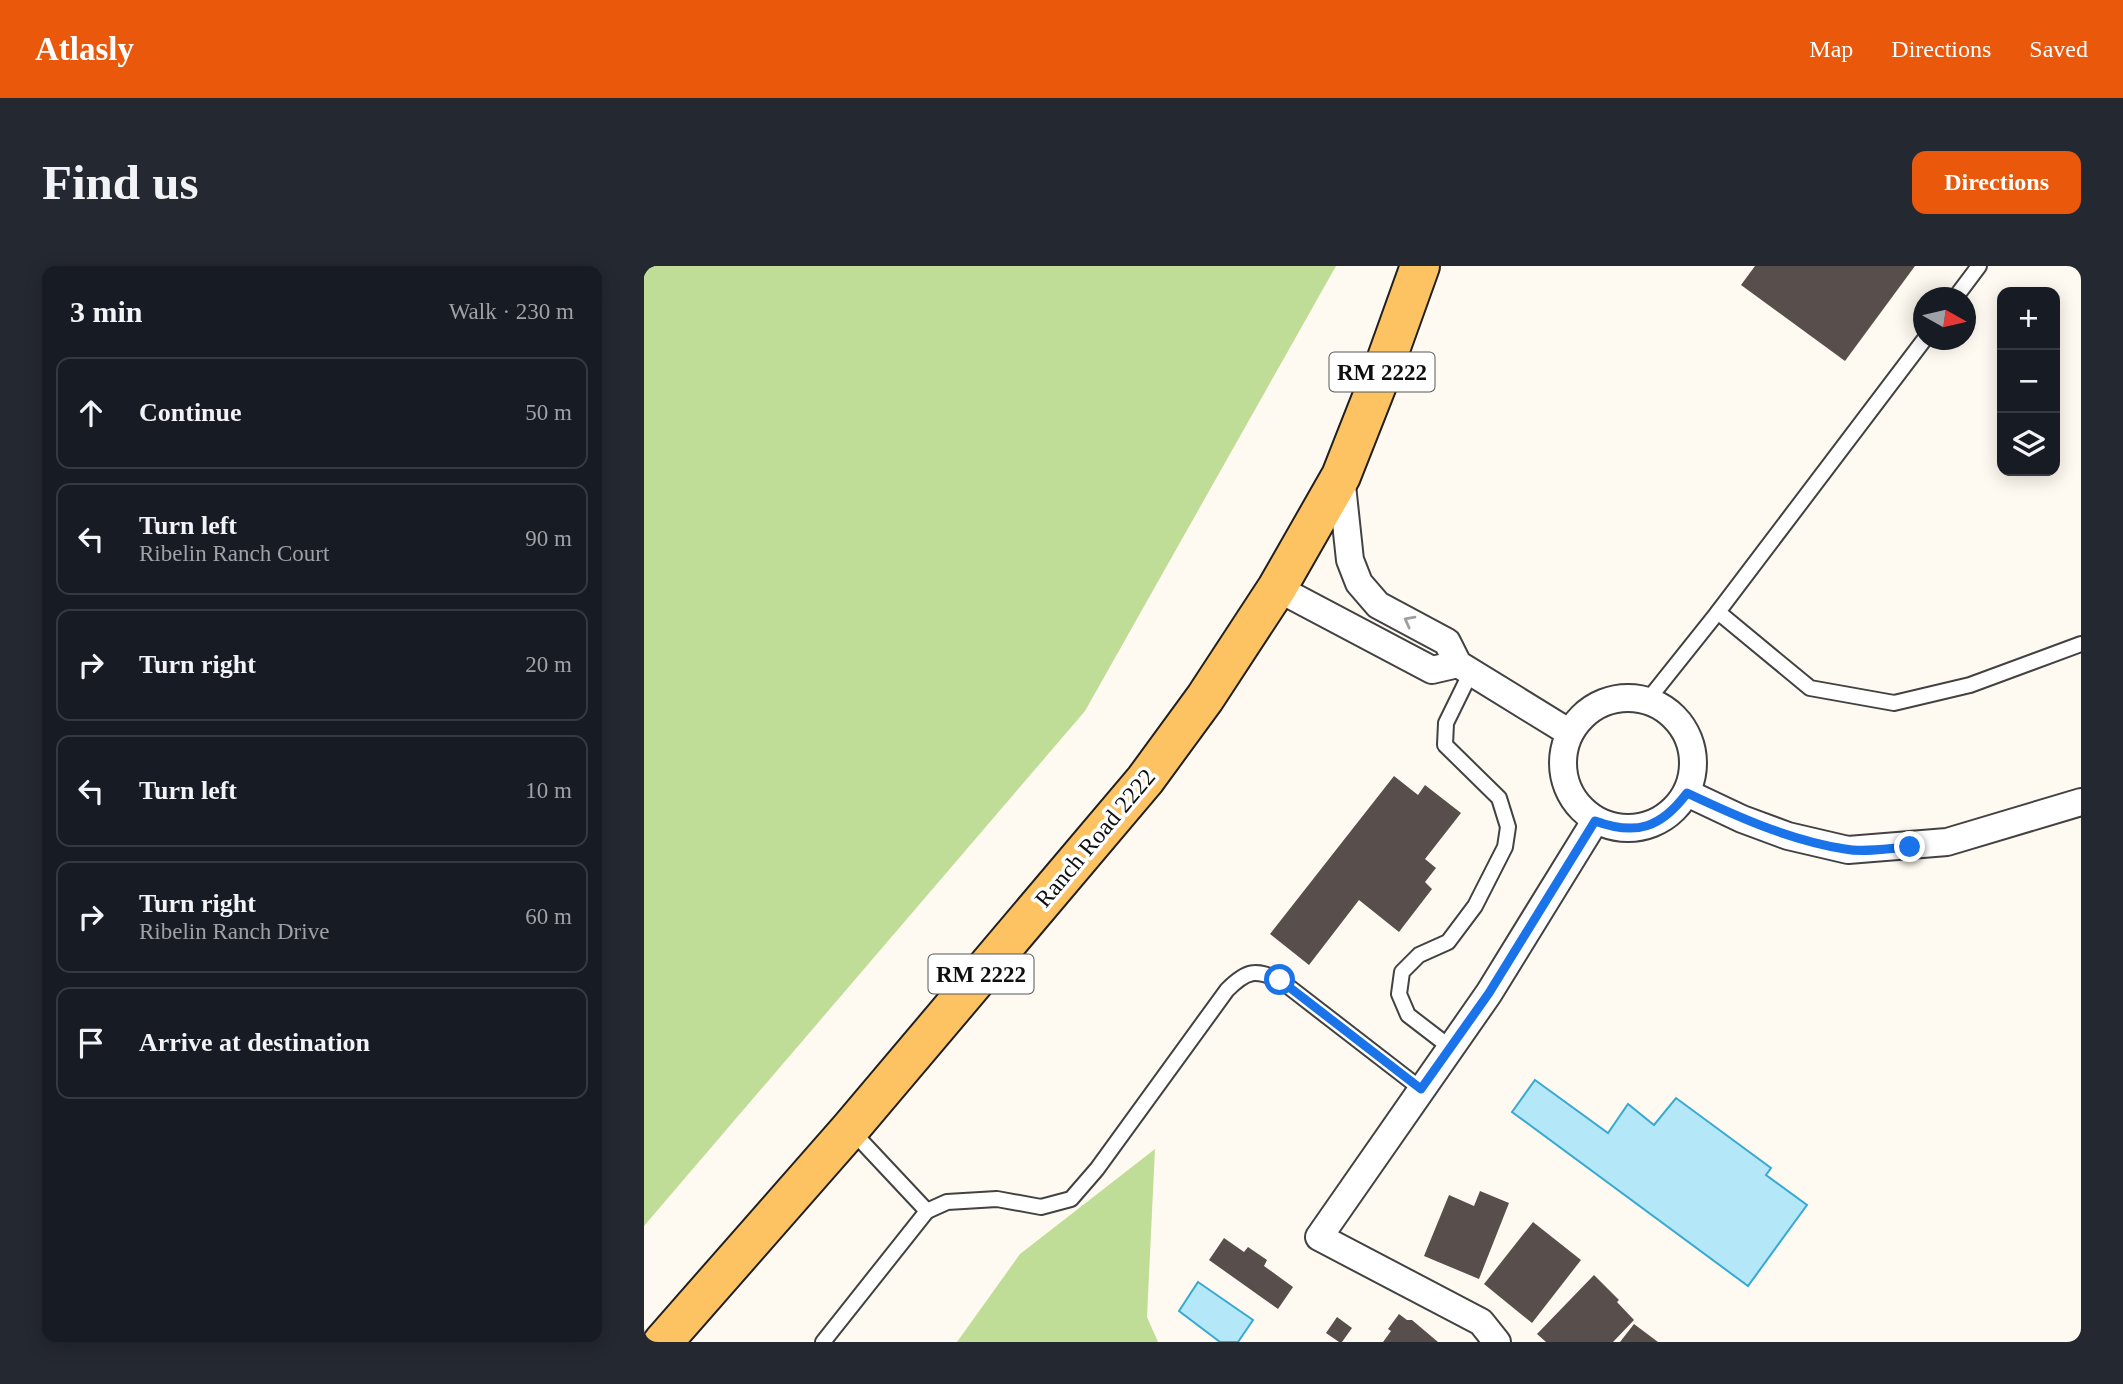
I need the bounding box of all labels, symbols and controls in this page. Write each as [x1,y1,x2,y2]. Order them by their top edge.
text: Atlasly [35,31,134,67]
text: Map [1809,36,1853,62]
text: Directions [1891,36,1991,62]
text: Saved [2029,36,2088,62]
button: Directions [1912,151,2081,214]
text: Find us [42,155,199,210]
north arrow [1913,287,1976,350]
map controls [1997,287,2060,476]
button: + [1997,287,2060,350]
text: 3 min [70,295,143,328]
text: Walk · 230 m [449,299,574,324]
button: − [1997,350,2060,413]
road number: RM 2222 [1330,352,1434,391]
icon: ahead [72,394,110,432]
text: Continue [139,398,242,427]
text: 50 m [525,400,572,425]
button: layers [1997,413,2060,476]
text: Turn left [139,511,237,540]
icon: left [72,520,110,558]
text: 90 m [525,526,572,551]
text: Ribelin Ranch Court [139,541,329,566]
one-way arrow [1403,616,1416,629]
icon: right [72,646,110,684]
text: Turn right [139,650,256,679]
text: 20 m [525,652,572,677]
street label: Ranch Road 2222 [1030,764,1160,912]
icon: left [72,772,110,810]
text: Turn left [139,776,237,805]
text: 10 m [525,778,572,803]
route end [1894,831,1925,862]
text: Turn right [139,889,256,918]
icon: right [72,898,110,936]
text: 60 m [525,904,572,929]
text: Ribelin Ranch Drive [139,919,329,944]
road number: RM 2222 [928,954,1034,994]
route start [1264,964,1295,995]
icon: arrive [72,1024,110,1062]
text: Arrive at destination [139,1028,370,1057]

